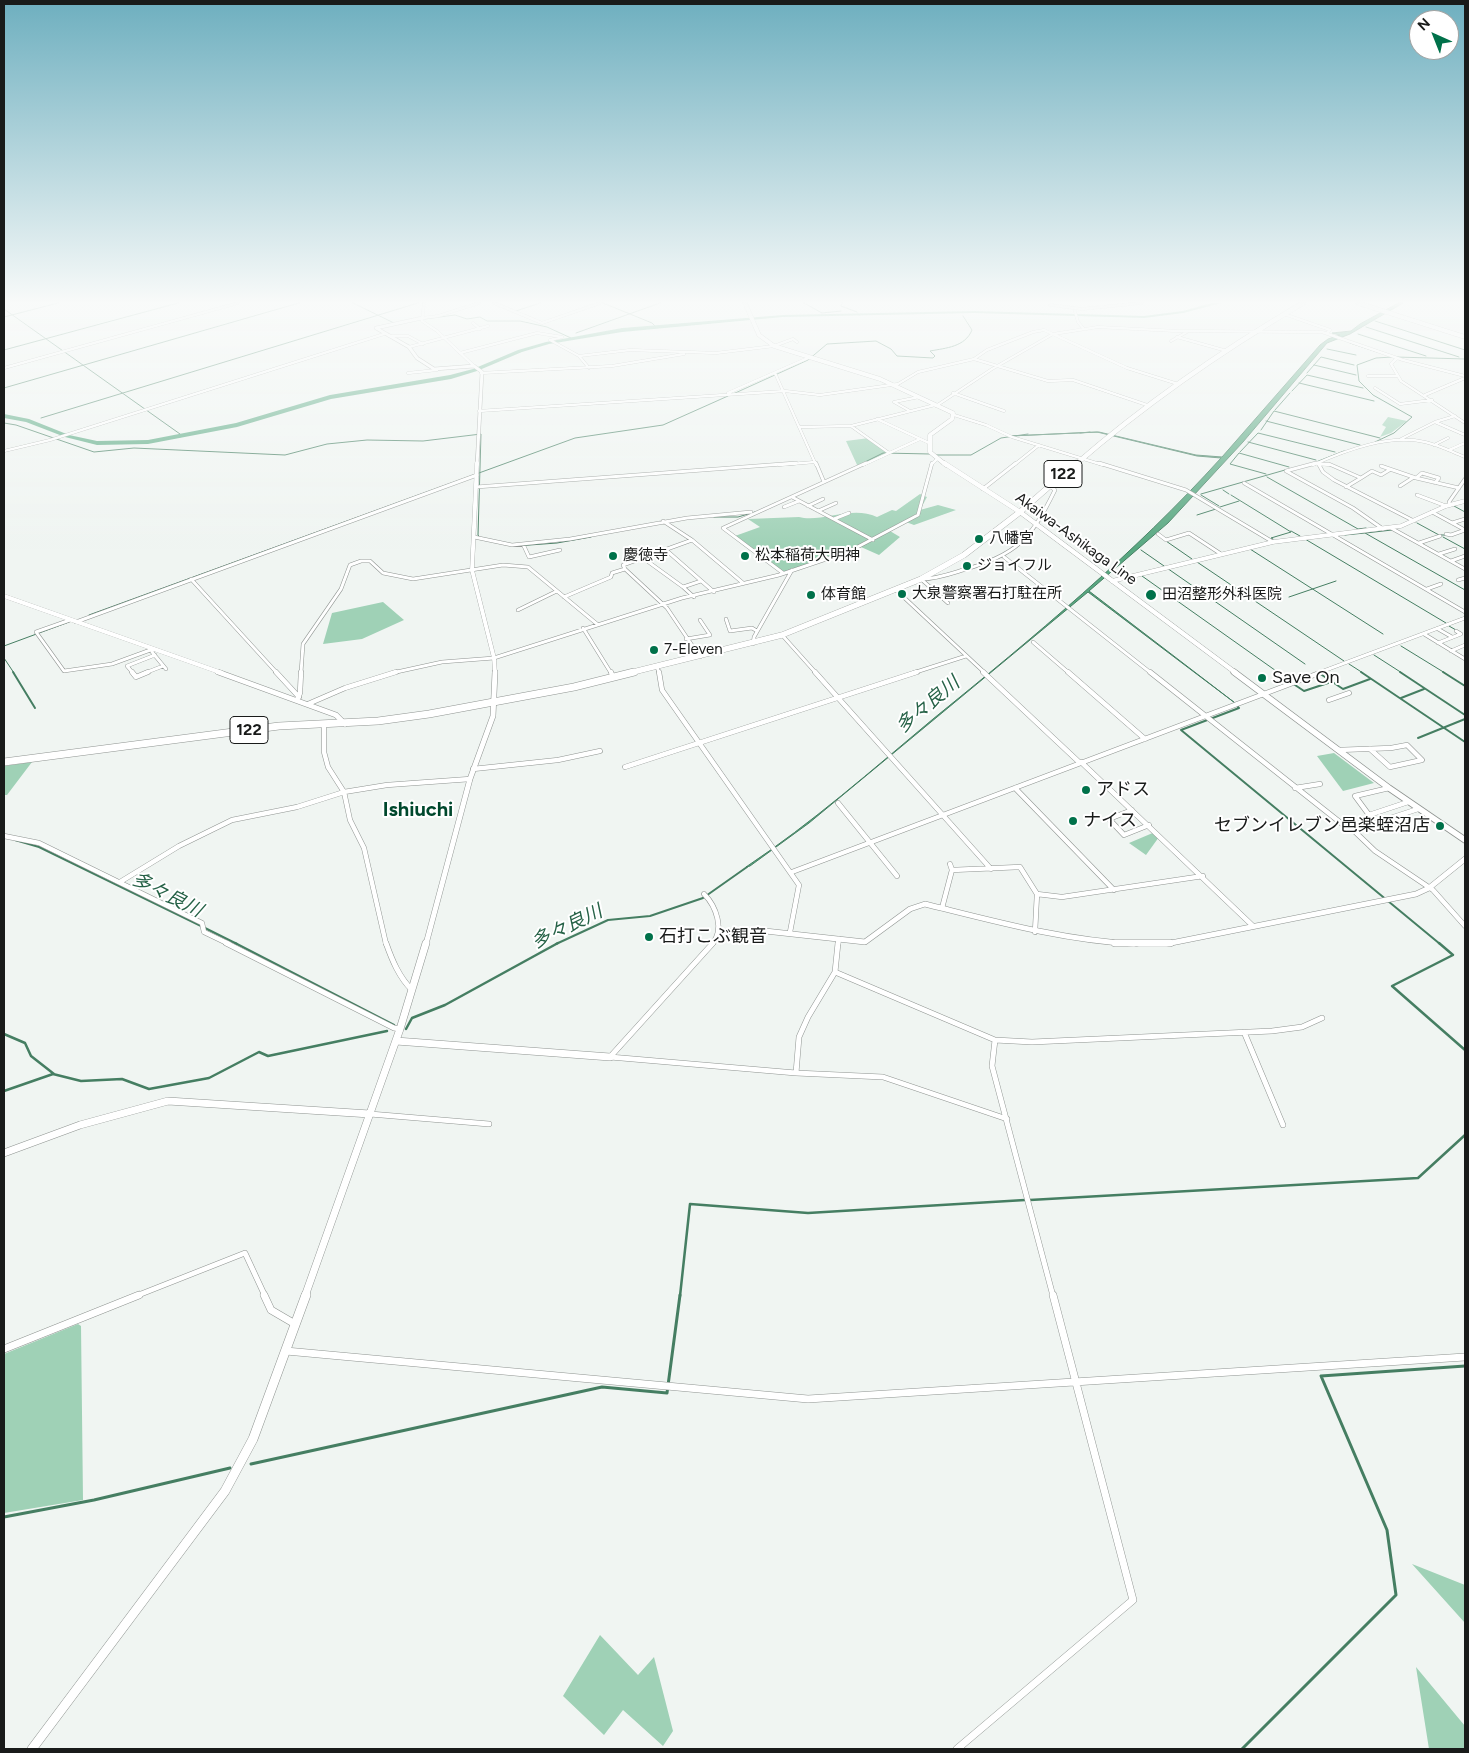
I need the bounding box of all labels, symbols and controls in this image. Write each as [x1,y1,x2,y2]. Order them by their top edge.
north arrow [1409,10,1459,60]
text: N [1414,15,1434,34]
road number: 122 [1044,460,1082,488]
street label: Akaiwa-Ashikaga Line [1012,489,1140,589]
place label: 八幡宮 [989,530,1034,548]
marker: 八幡宮 [973,533,985,545]
place label: 慶徳寺 [623,547,668,565]
place label: 松本稲荷大明神 [755,547,860,565]
marker: 慶徳寺 [607,550,619,562]
marker: 松本稲荷大明神 [739,550,751,562]
place label: ジョイフル [977,557,1052,575]
marker: ジョイフル [961,560,973,572]
place label: 大泉警察署石打駐在所 [912,585,1062,603]
place label: 体育館 [821,586,866,604]
place label: 田沼整形外科医院 [1162,586,1282,604]
marker: 大泉警察署石打駐在所 [896,588,908,600]
marker: 田沼整形外科医院 [1144,588,1158,602]
marker: 体育館 [805,589,817,601]
place label: 7-Eleven [664,641,723,659]
marker: 7-Eleven [648,644,660,656]
place label: Save On [1272,667,1340,689]
water label: 多々良川 [892,672,964,738]
marker: Save On [1256,672,1268,684]
road number: 122 [230,716,268,744]
place label: アドス [1096,779,1150,801]
marker: アドス [1080,784,1092,796]
district label: Ishiuchi [383,798,453,822]
place label: ナイス [1083,810,1137,832]
marker: ナイス [1067,815,1079,827]
place label: セブンイレブン邑楽蛭沼店 [1214,815,1430,837]
marker: セブンイレブン邑楽蛭沼店 [1434,820,1446,832]
water label: 多々良川 [128,868,206,922]
water label: 多々良川 [528,900,606,954]
place label: 石打こぶ観音 [659,926,767,948]
marker: 石打こぶ観音 [643,931,655,943]

